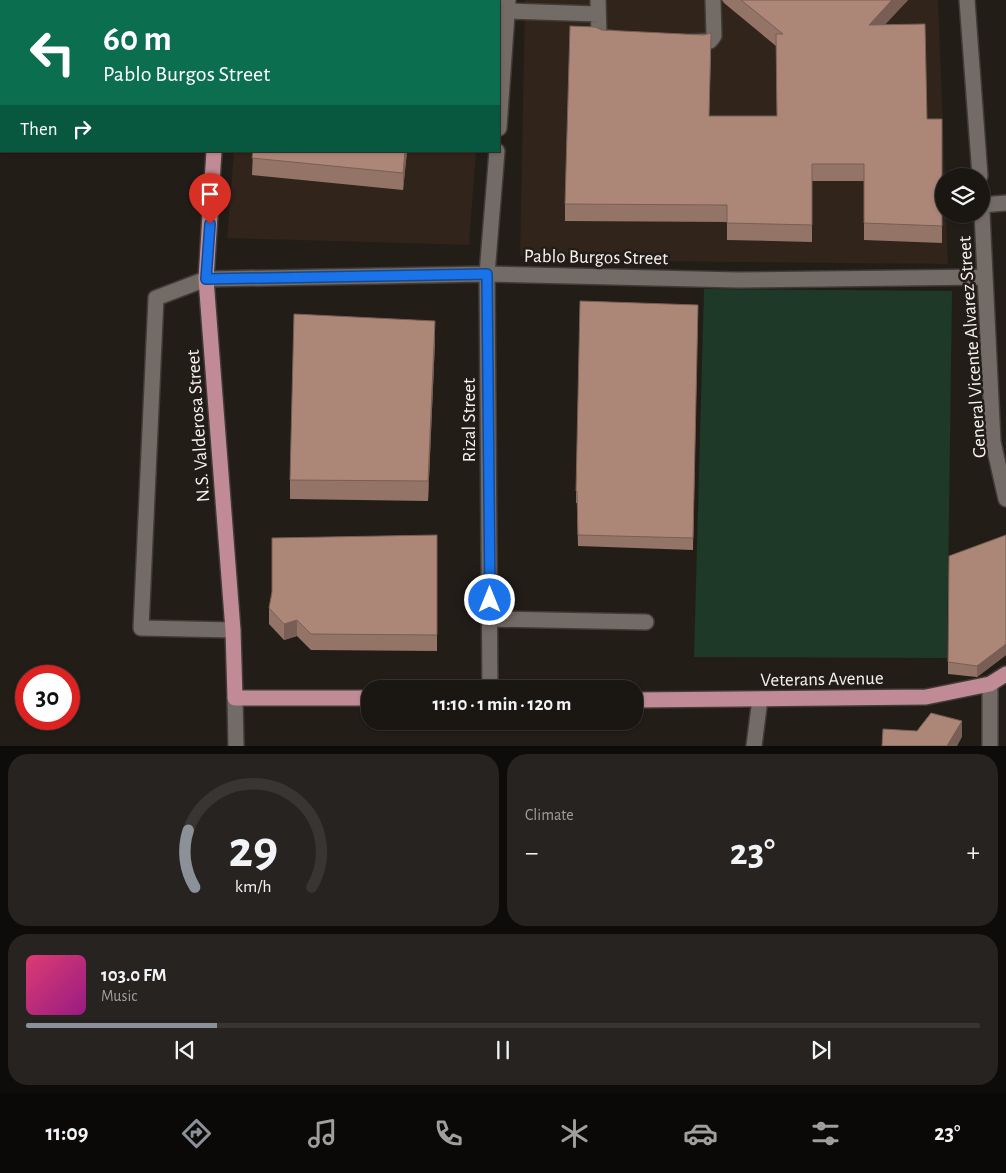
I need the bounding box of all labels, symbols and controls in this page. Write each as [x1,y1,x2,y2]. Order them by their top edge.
icon: left [20,20,85,85]
text: 60 m [103,22,172,57]
text: Pablo Burgos Street [103,63,270,85]
icon: right [68,115,96,143]
text: Then [20,120,58,139]
map controls [935,168,990,223]
button: layers [935,168,990,223]
pin [189,173,231,224]
icon: arrive [196,180,224,208]
street label: General Vicente Alvarez Street [955,235,990,458]
street label: Pablo Burgos Street [524,247,668,268]
street label: N.S. Valderosa Street [184,349,213,503]
street label: Rizal Street [460,378,479,462]
position arrow [463,573,515,625]
speed limit sign: 30 [15,665,80,730]
street label: Veterans Avenue [760,669,884,690]
text: 11:10 · 1 min · 120 m [433,695,571,714]
text: Climate [525,807,574,823]
text: 29 [229,824,278,876]
text: 23° [730,834,775,872]
text: − [525,839,538,867]
text: + [967,839,980,867]
text: km/h [235,878,272,896]
text: 103.0 FM [101,966,167,985]
text: Music [101,988,137,1004]
icon: previous [171,1036,199,1064]
icon: pause [489,1036,517,1064]
icon: next [807,1036,835,1064]
icon: directions [179,1116,214,1151]
icon: music [305,1116,340,1151]
icon: phone [431,1116,466,1151]
icon: climate [557,1116,592,1151]
icon: car [683,1116,718,1151]
icon: filters [808,1116,843,1151]
text: 11:09 [45,1122,88,1144]
text: 23° [934,1122,960,1144]

